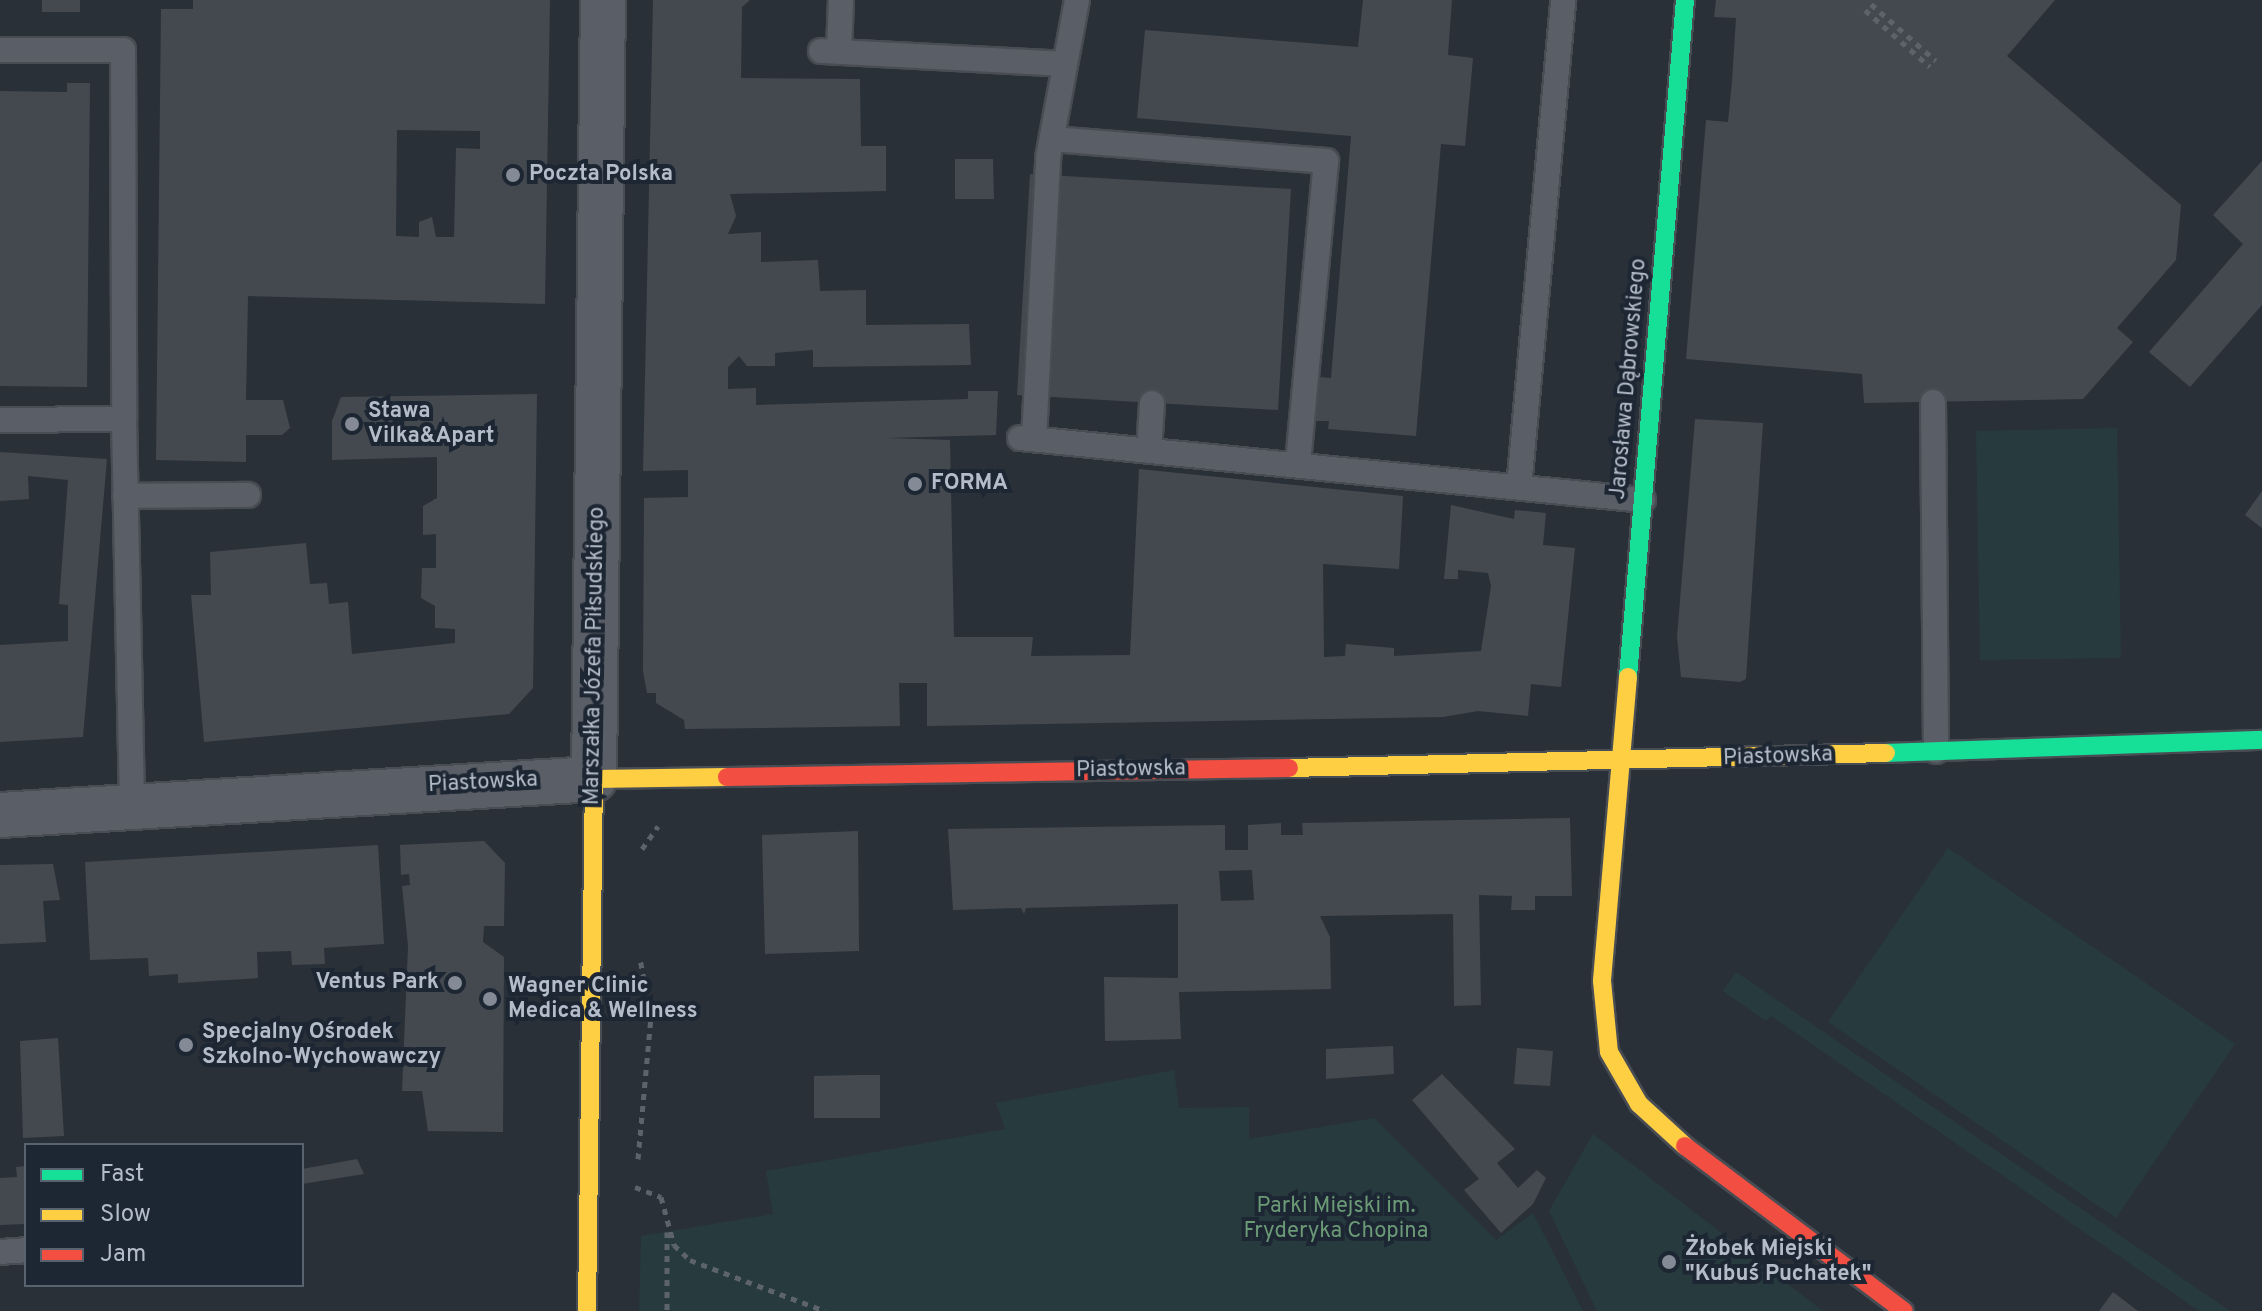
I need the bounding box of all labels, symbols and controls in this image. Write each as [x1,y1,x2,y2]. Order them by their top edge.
place label: Poczta Polska [529,162,673,188]
marker: Poczta Polska [504,166,522,184]
street label: Jarosława Dąbrowskiego [1605,257,1653,501]
place label: Stawa Vilka&Apart [368,398,494,450]
marker: Stawa Vilka&Apart [343,415,361,433]
place label: FORMA [931,471,1008,497]
marker: FORMA [906,475,924,493]
street label: Marszałka Józefa Piłsudskiego [579,507,611,805]
street label: Piastowska [1723,742,1833,772]
street label: Piastowska [1076,756,1186,784]
street label: Piastowska [427,767,539,799]
place label: Ventus Park [315,970,439,996]
place label: Wagner Clinic Medica & Wellness [508,973,698,1024]
marker: Ventus Park [446,974,464,992]
marker: Wagner Clinic Medica & Wellness [479,988,501,1010]
place label: Specjalny Ośrodek Szkolno-Wychowawczy [202,1019,441,1070]
marker: Specjalny Ośrodek Szkolno-Wychowawczy [177,1036,195,1054]
legend [24,1143,304,1287]
text: Fast [100,1160,144,1190]
park label: Parki Miejski im. Fryderyka Chopina [1244,1193,1428,1244]
text: Slow [100,1200,151,1230]
place label: Żłobek Miejski "Kubuś Puchatek" [1685,1236,1871,1288]
text: Jam [100,1240,146,1270]
marker: Żłobek Miejski "Kubuś Puchatek" [1660,1253,1678,1271]

